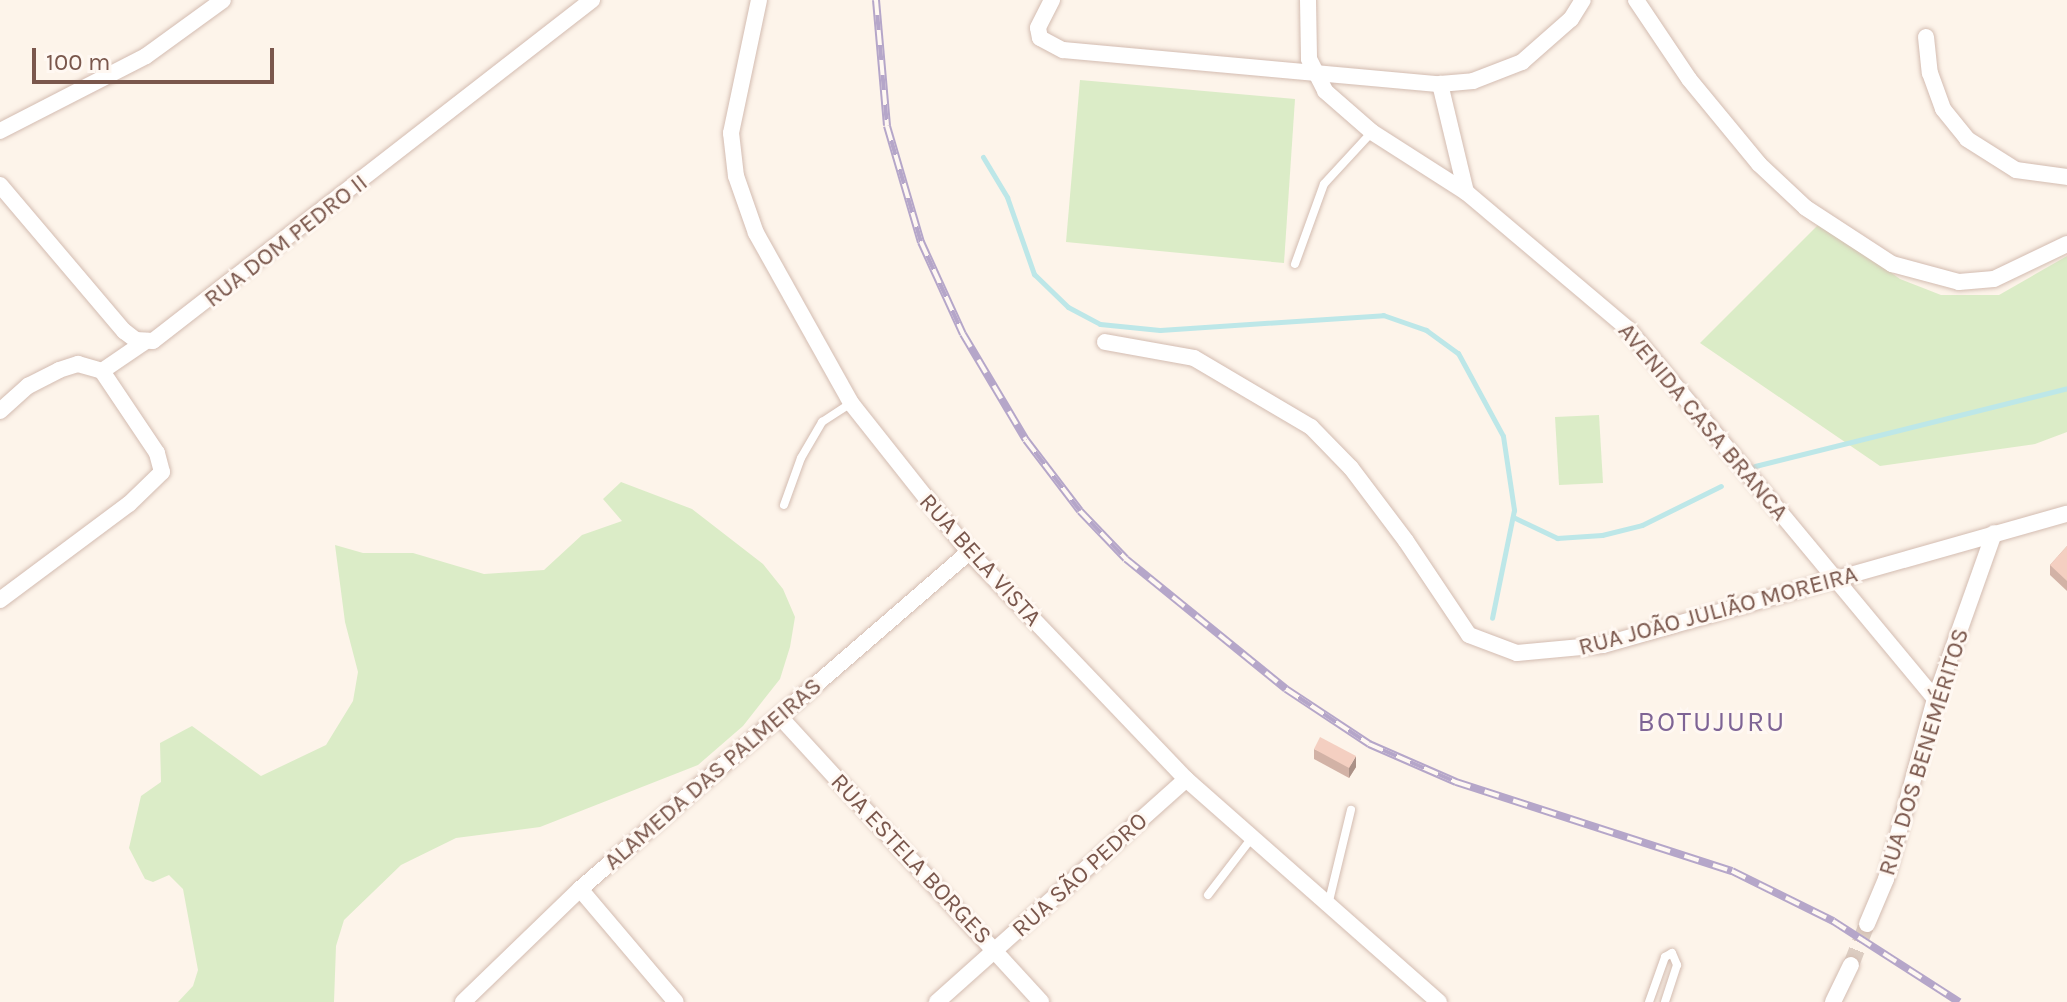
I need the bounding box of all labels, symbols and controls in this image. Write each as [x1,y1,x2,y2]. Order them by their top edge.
scale bar [36,32,278,82]
text: 100 m [46,48,111,76]
street label: RUA DOM PEDRO II [199,168,373,314]
street label: AVENIDA CASA BRANCA [1612,317,1794,527]
street label: RUA BELA VISTA [913,488,1047,632]
street label: RUA JOÃO JULIÃO MOREIRA [1575,560,1861,662]
street label: RUA DOS BENEMÉRITOS [1873,625,1975,879]
street label: ALAMEDA DAS PALMEIRAS [598,672,828,876]
district label: BOTUJURU [1638,705,1786,739]
street label: RUA ESTELA BORGES [825,768,997,950]
street label: RUA SÃO PEDRO [1006,807,1154,943]

